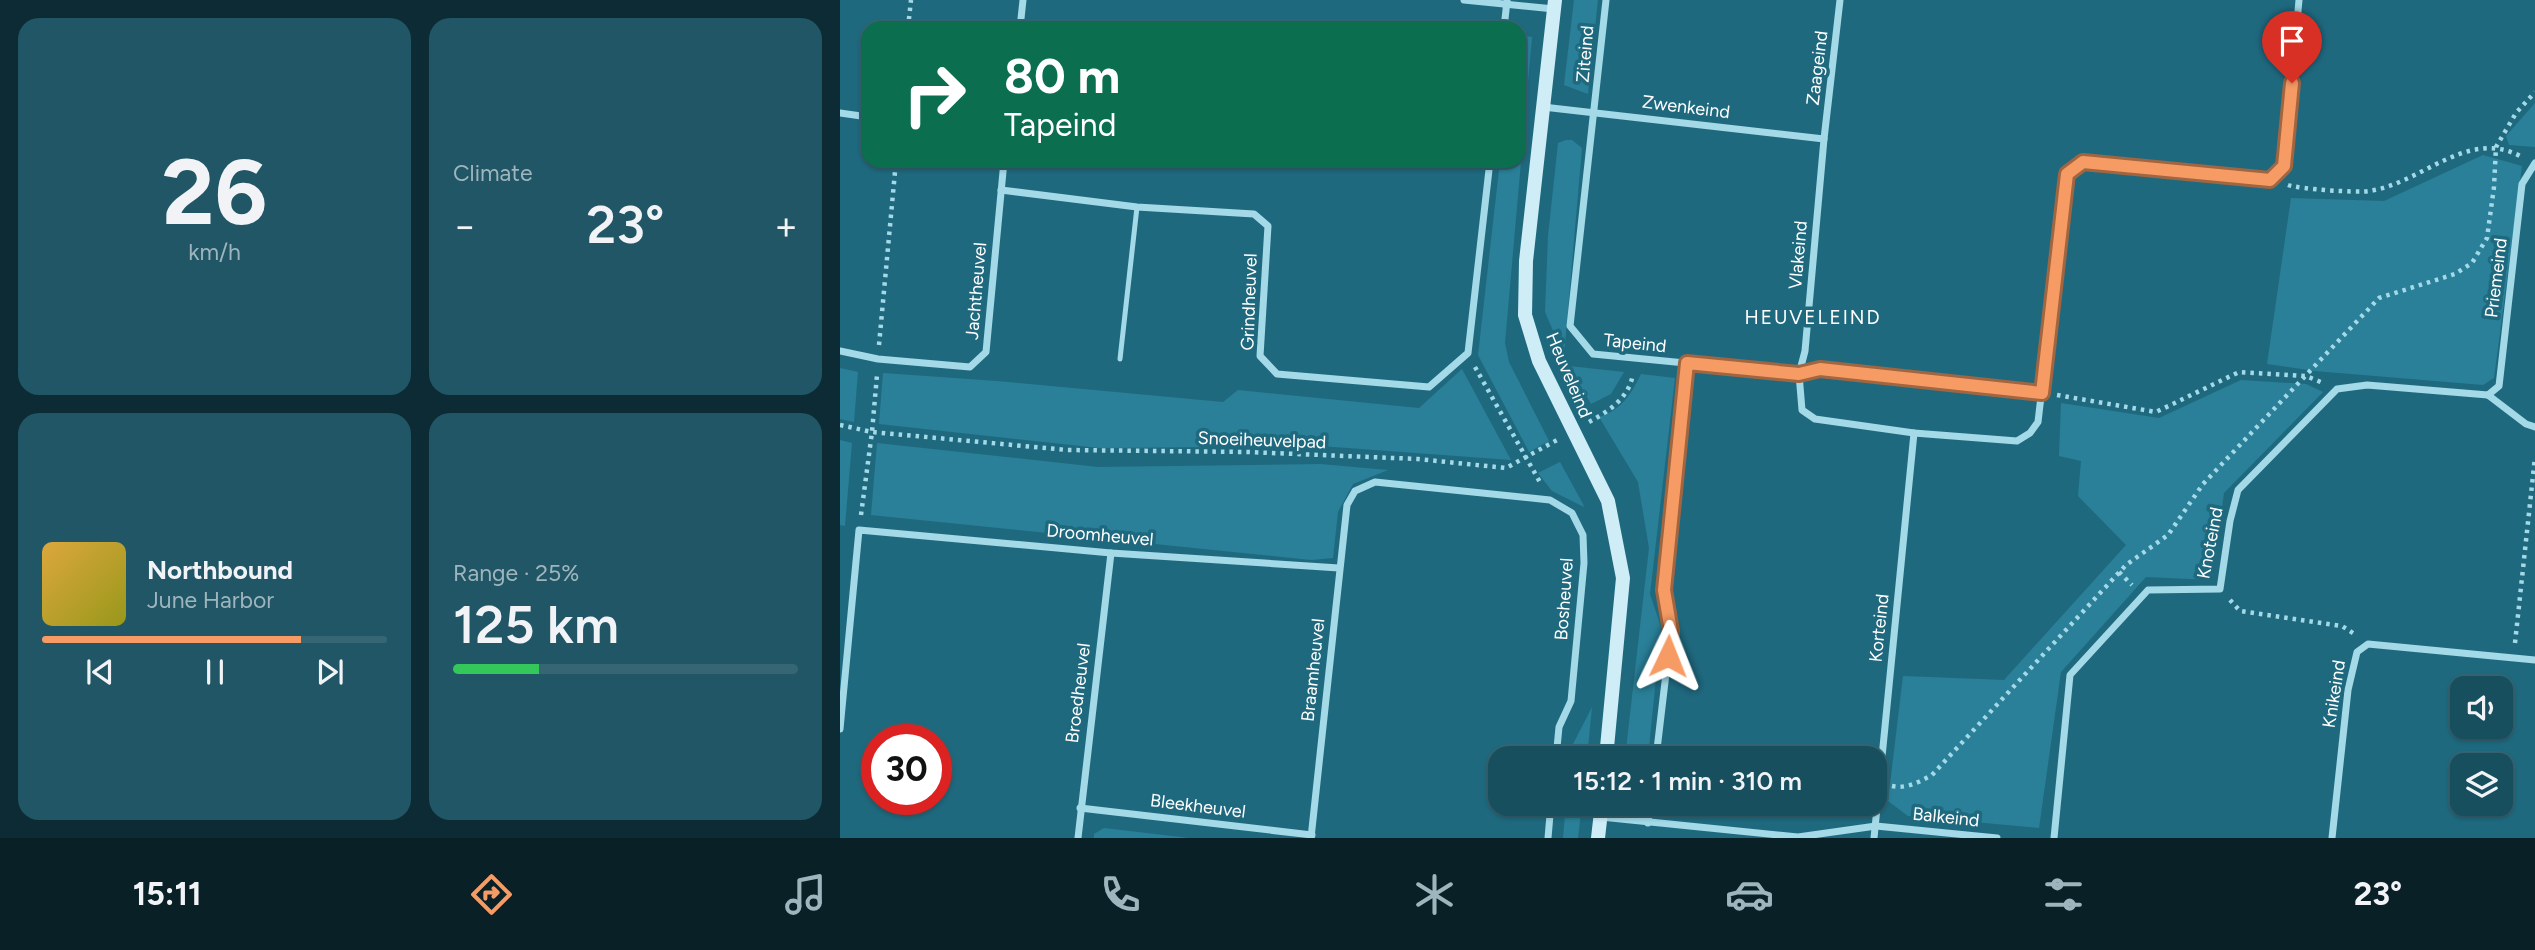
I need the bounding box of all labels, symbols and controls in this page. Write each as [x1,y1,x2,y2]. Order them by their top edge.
pin [2262,11,2322,83]
icon: arrive [2273,22,2311,60]
street label: Ziteind [1572,25,1598,83]
street label: Zaageind [1802,29,1832,107]
text: 80 m [1004,46,1120,105]
icon: right [889,49,980,140]
street label: Zwenkeind [1641,91,1731,123]
text: Tapeind [1004,106,1116,144]
text: 26 [162,138,267,247]
text: Climate [453,159,532,187]
text: 23° [587,194,664,256]
text: − [453,203,477,249]
text: + [774,203,798,249]
street label: Vlakeind [1784,220,1812,290]
street label: Priemeind [2480,237,2512,319]
text: km/h [188,238,241,266]
street label: Jachtheuvel [961,241,991,341]
street label: Grindheuvel [1236,253,1262,351]
district label: HEUVELEIND [1744,306,1882,329]
street label: Heuveleind [1541,329,1597,421]
street label: Tapeind [1602,329,1668,357]
street label: Snoeiheuvelpad [1197,427,1327,453]
street label: Knoteind [2192,505,2228,581]
street label: Droomheuvel [1045,519,1155,551]
text: Northbound [147,554,293,586]
street label: Bosheuvel [1550,557,1578,641]
text: Range · 25% [453,559,579,587]
text: June Harbor [147,586,274,614]
street label: Korteind [1864,593,1894,663]
text: 125 km [453,594,619,656]
street label: Braamheuvel [1297,617,1329,723]
position arrow [1631,619,1705,693]
street label: Broedheuvel [1061,642,1095,744]
icon: previous [81,653,119,691]
icon: pause [196,653,234,691]
icon: next [311,653,349,691]
street label: Knikeind [2318,659,2350,729]
map controls [2450,676,2513,816]
button: sound [2450,676,2513,739]
speed limit sign: 30 [861,724,952,815]
button: layers [2450,753,2513,816]
text: 15:12 · 1 min · 310 m [1573,765,1802,797]
street label: Bleekheuvel [1149,789,1247,823]
street label: Balkeind [1911,803,1981,831]
icon: directions [467,870,516,919]
icon: music [781,870,830,919]
icon: phone [1096,870,1145,919]
icon: climate [1410,870,1459,919]
icon: car [1725,870,1774,919]
icon: filters [2039,870,2088,919]
text: 15:11 [133,875,201,913]
text: 23° [2354,875,2402,913]

